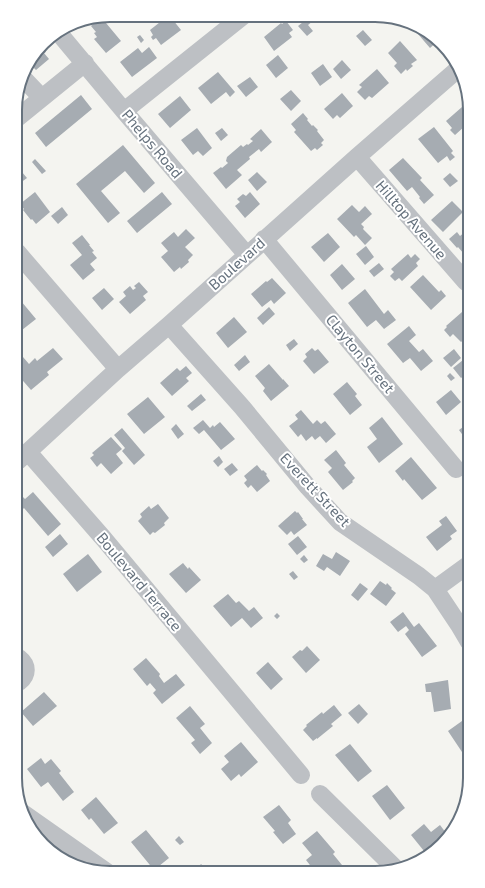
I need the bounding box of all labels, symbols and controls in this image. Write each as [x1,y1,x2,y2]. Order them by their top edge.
street label: Phelps Road [119,105,187,181]
street label: Hilltop Avenue [373,176,451,263]
street label: Boulevard [205,233,268,293]
street label: Clayton Street [323,310,399,397]
street label: Everett Street [277,449,355,530]
street label: Boulevard Terrace [93,528,186,634]

